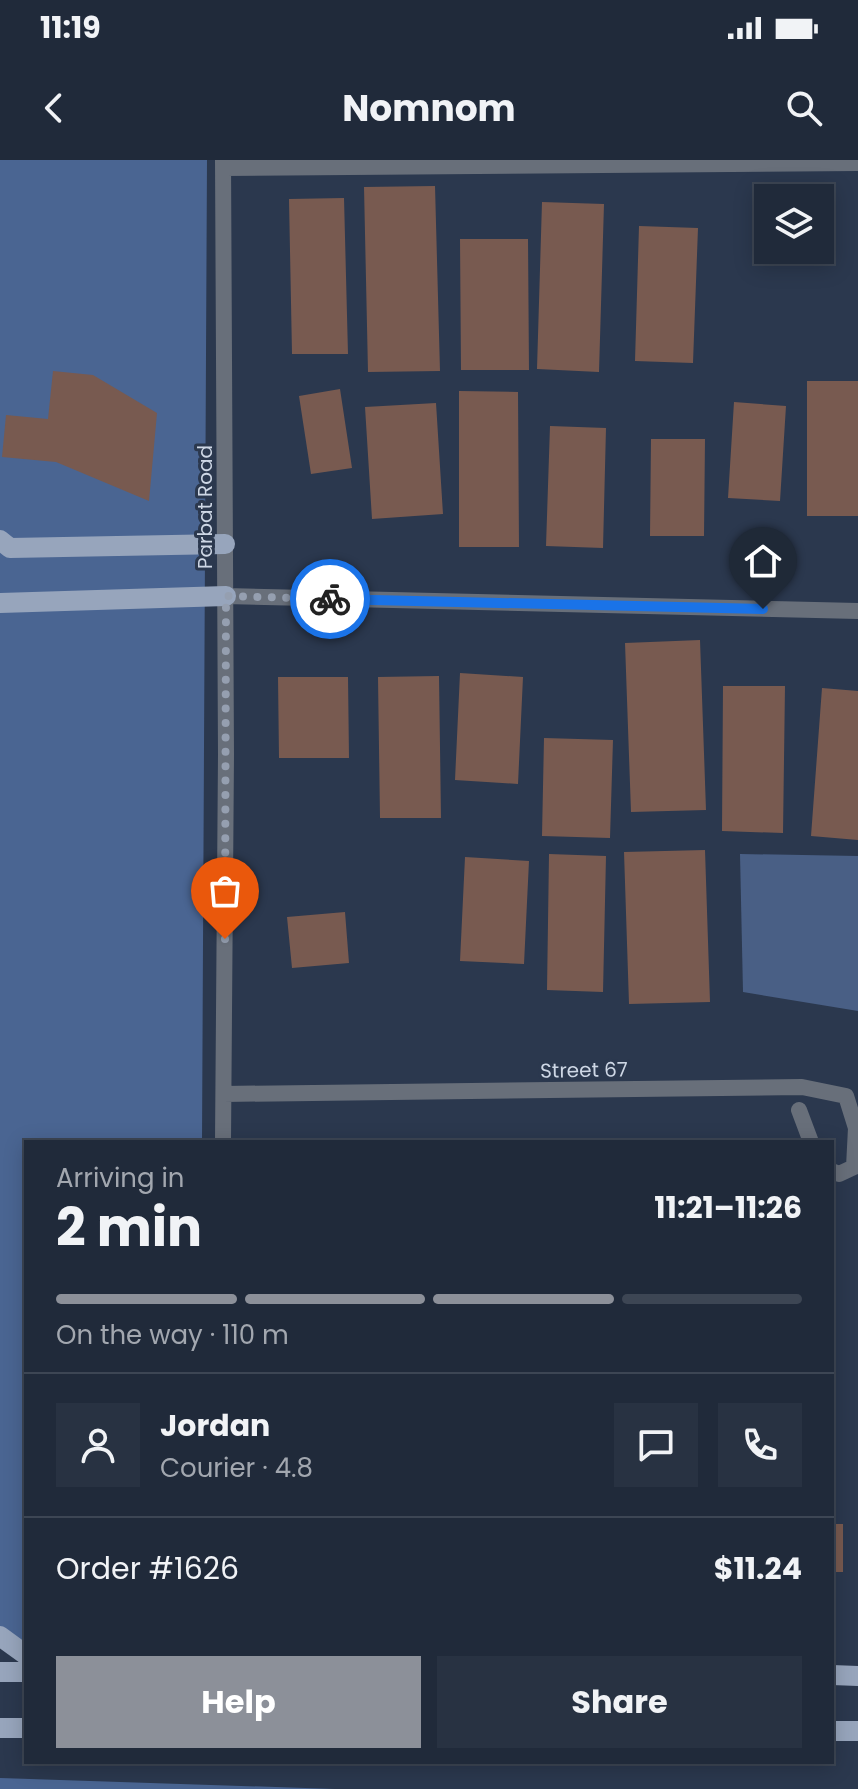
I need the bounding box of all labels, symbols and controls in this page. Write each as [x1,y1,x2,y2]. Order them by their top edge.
text: 11:19 [40,6,101,49]
text: Nomnom [342,83,516,134]
icon: back [32,86,76,130]
icon: search [782,86,826,130]
map controls [754,184,834,264]
button: layers [754,184,834,264]
street label: Parbat Road [191,445,219,569]
pin [729,527,797,609]
icon: home [741,539,785,583]
courier [290,559,370,639]
icon: bike [308,577,352,621]
pin [191,857,259,939]
icon: bag [203,869,247,913]
street label: Street 67 [540,1055,628,1085]
text: Arriving in [56,1160,185,1196]
text: 11:21–11:26 [654,1186,802,1229]
text: 2 min [56,1191,202,1264]
text: On the way · 110 m [56,1317,289,1353]
button: person [56,1403,140,1487]
button: chat [614,1403,698,1487]
button: phone [718,1403,802,1487]
text: Jordan [160,1404,270,1447]
text: Courier · 4.8 [160,1450,313,1486]
text: Order #1626 [56,1547,239,1590]
text: $11.24 [714,1547,802,1590]
button: Help [56,1656,421,1748]
button: Share [437,1656,802,1748]

